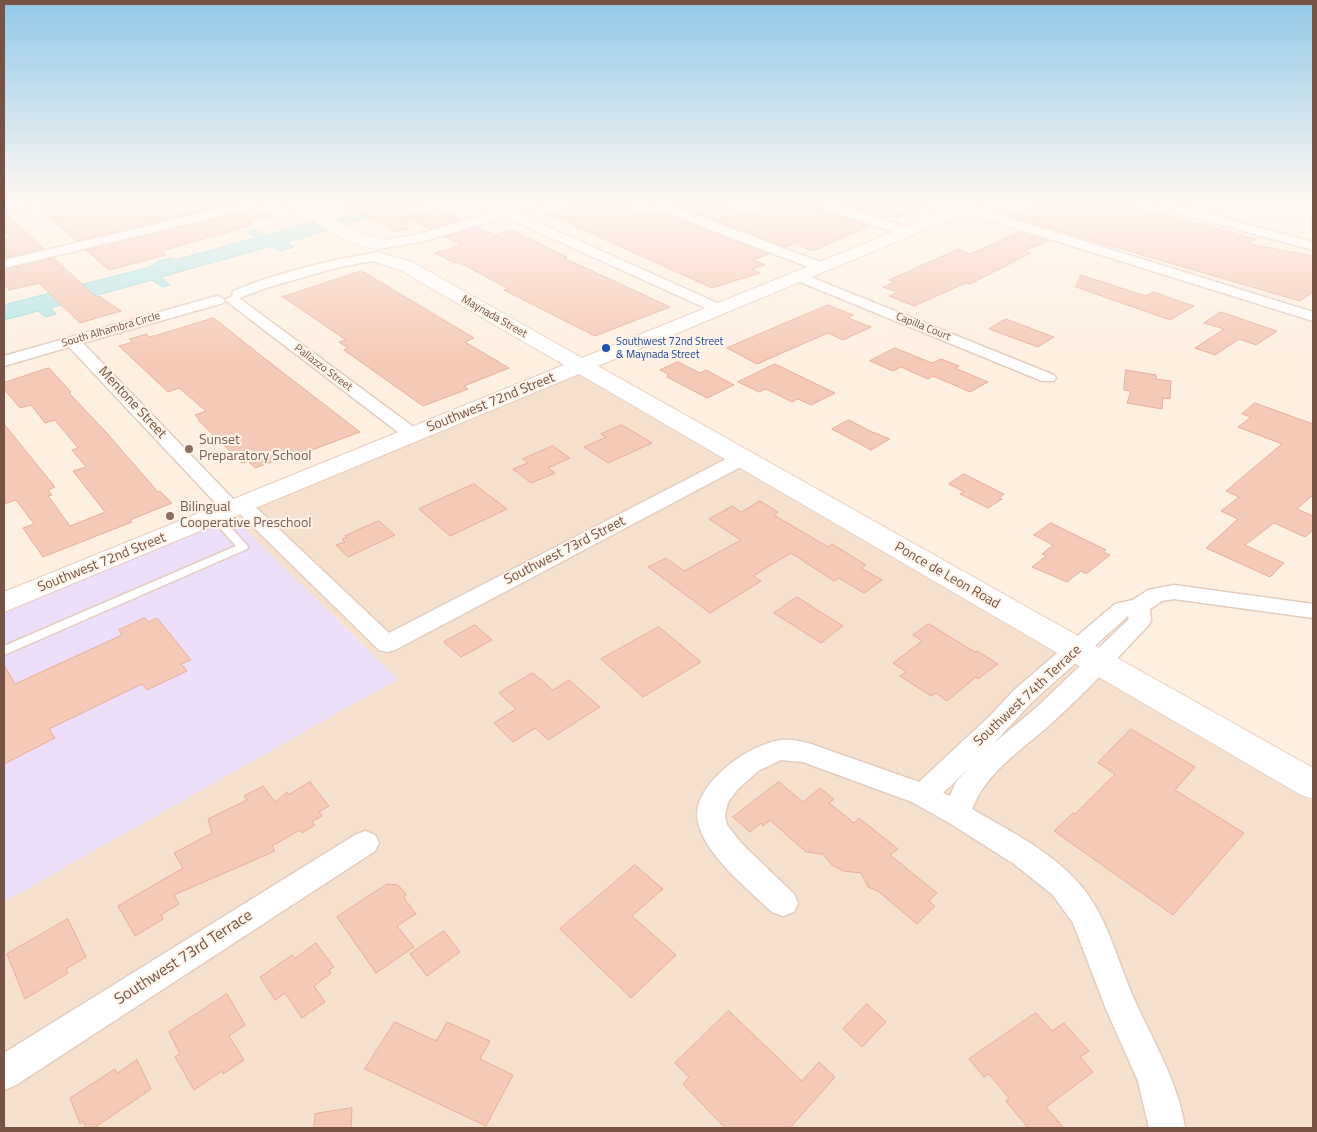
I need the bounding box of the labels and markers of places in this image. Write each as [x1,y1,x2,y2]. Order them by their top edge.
place label: Southwest 72nd Street & Maynada Street [616,335,723,361]
marker: Southwest 72nd Street & Maynada Street [600,342,612,354]
place label: Sunset Preparatory School [199,433,312,466]
marker: Sunset Preparatory School [183,443,195,455]
place label: Bilingual Cooperative Preschool [180,500,312,532]
marker: Bilingual Cooperative Preschool [164,510,176,522]

